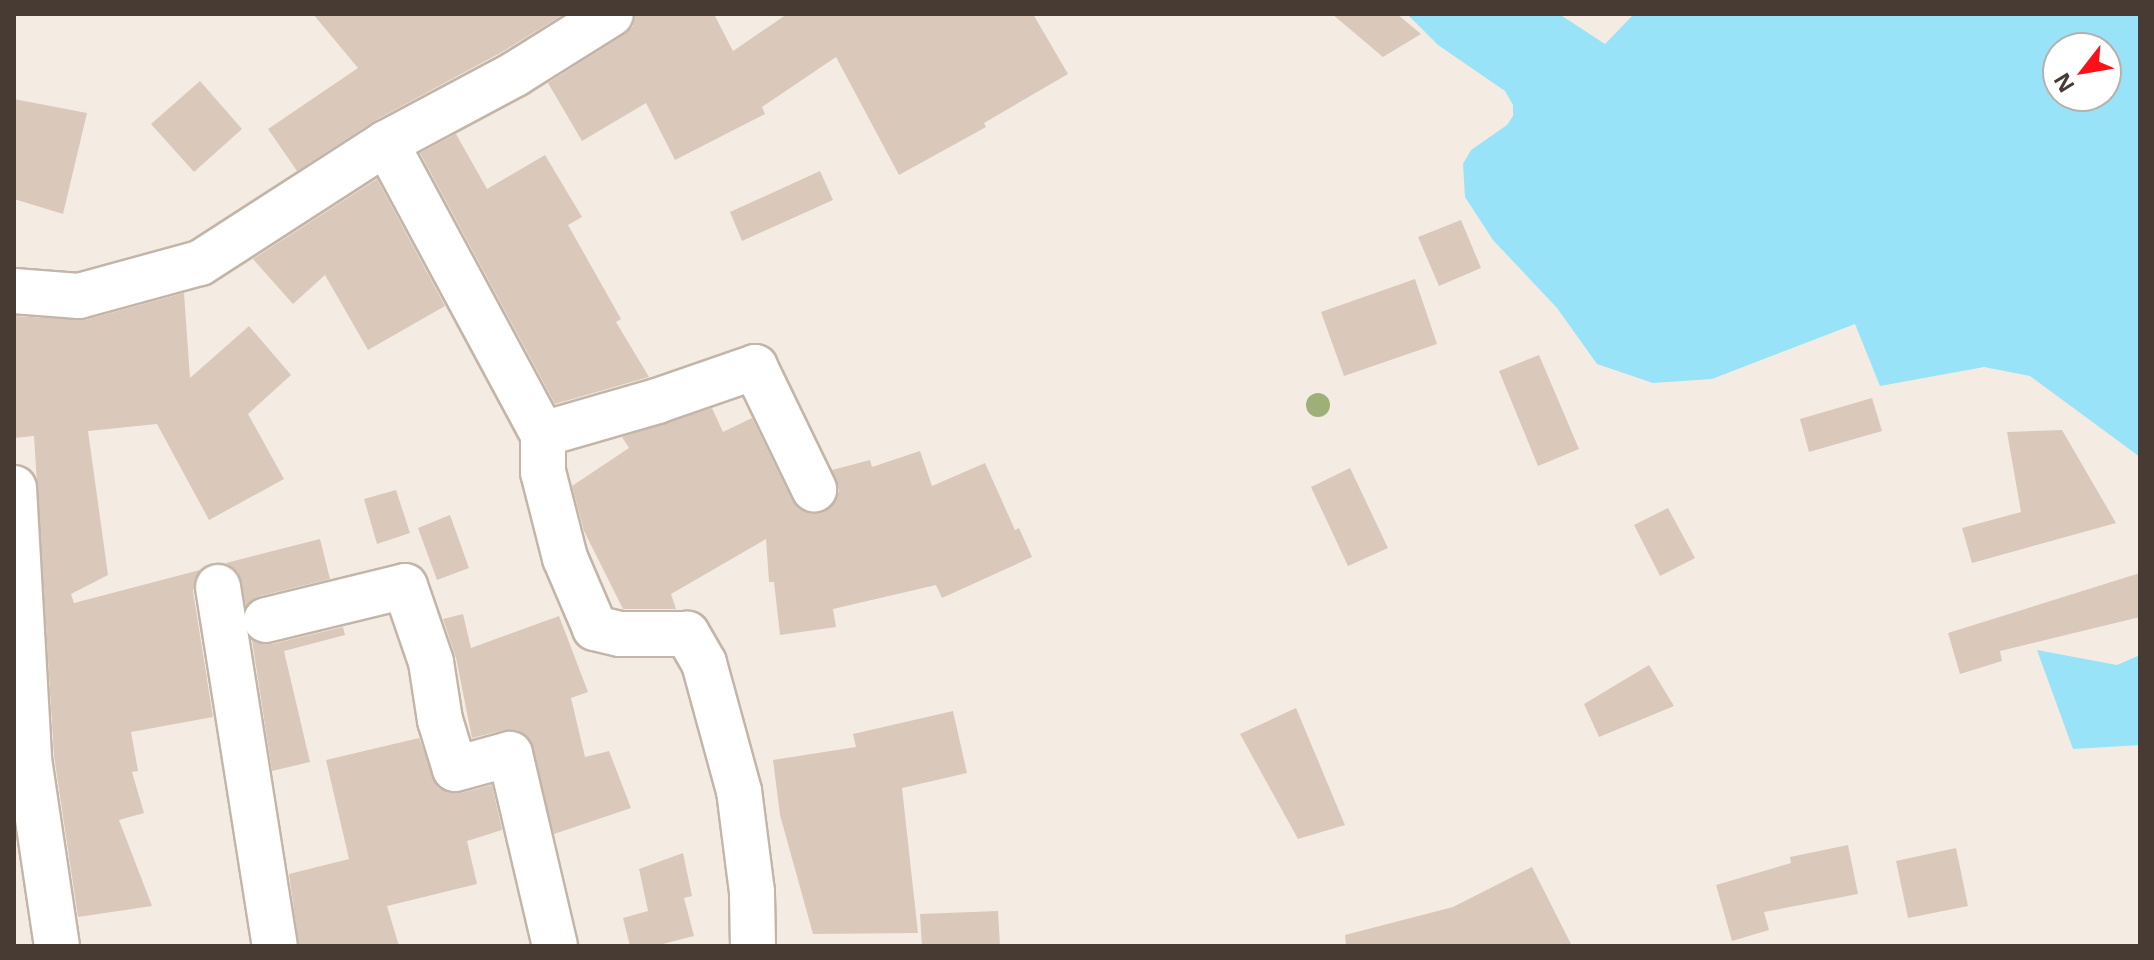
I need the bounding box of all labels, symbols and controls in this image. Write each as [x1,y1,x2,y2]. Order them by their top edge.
north arrow [2042,32,2122,112]
text: N [2046,68,2081,99]

